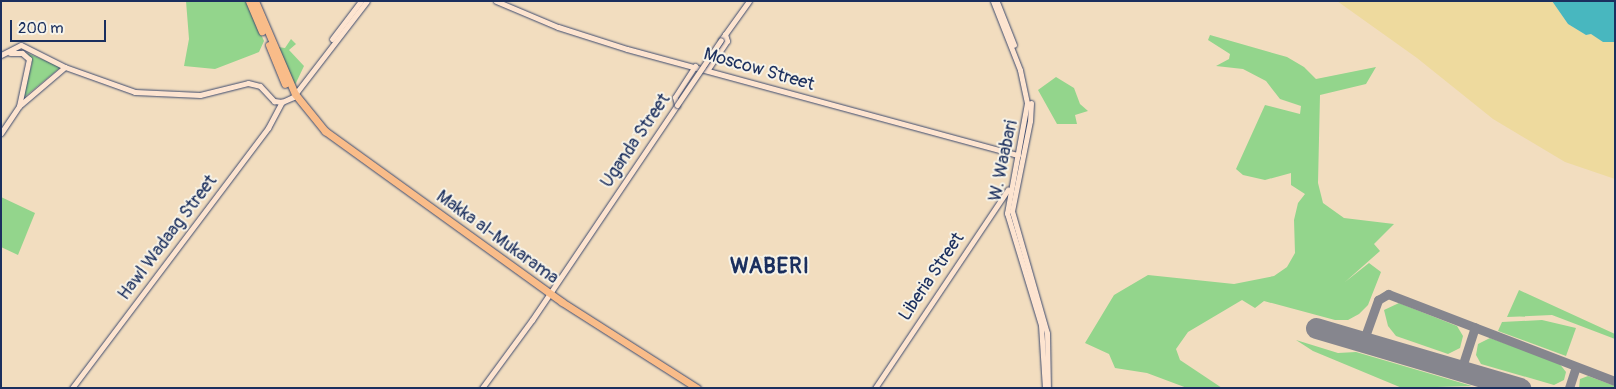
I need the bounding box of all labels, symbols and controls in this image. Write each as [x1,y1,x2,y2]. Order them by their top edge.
scale bar [12,10,109,42]
text: 200 m [18,19,63,38]
street label: Moscow Street [701,44,817,96]
street label: Uganda Street [597,90,675,192]
street label: W. Waabari [985,119,1023,203]
street label: Hawl Wadaag Street [114,171,222,305]
street label: Makka al-Mukarama [432,186,562,290]
street label: Liberia Street [895,229,969,325]
district label: WABERI [729,254,811,280]

